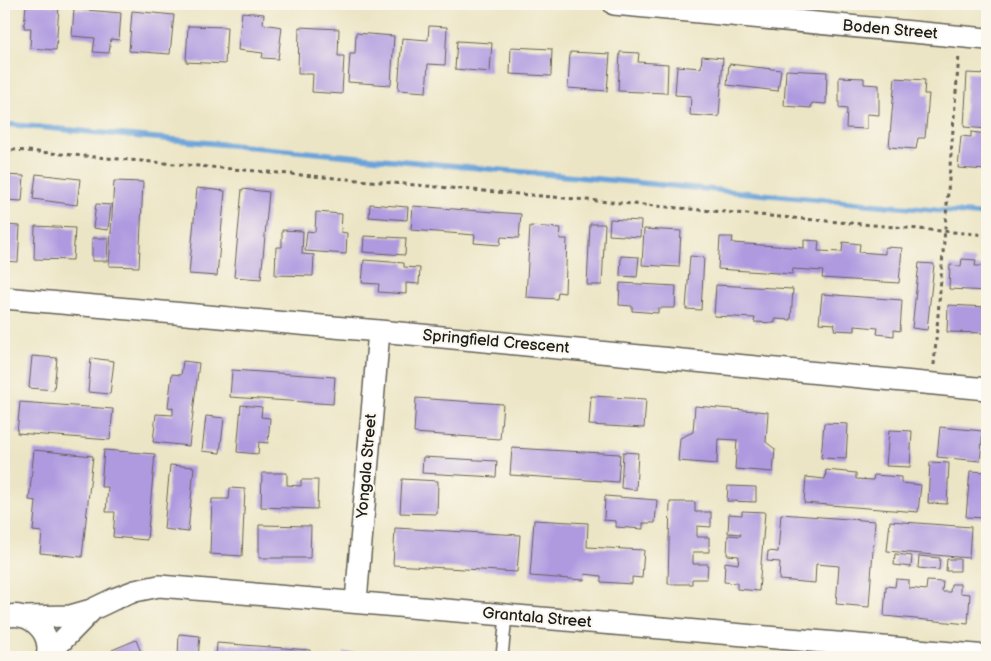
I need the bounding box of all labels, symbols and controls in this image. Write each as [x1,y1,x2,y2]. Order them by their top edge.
street label: Boden Street [842,16,939,44]
street label: Springfield Crescent [422,326,570,358]
street label: Yongala Street [353,413,381,520]
street label: Grantala Street [482,604,592,632]

